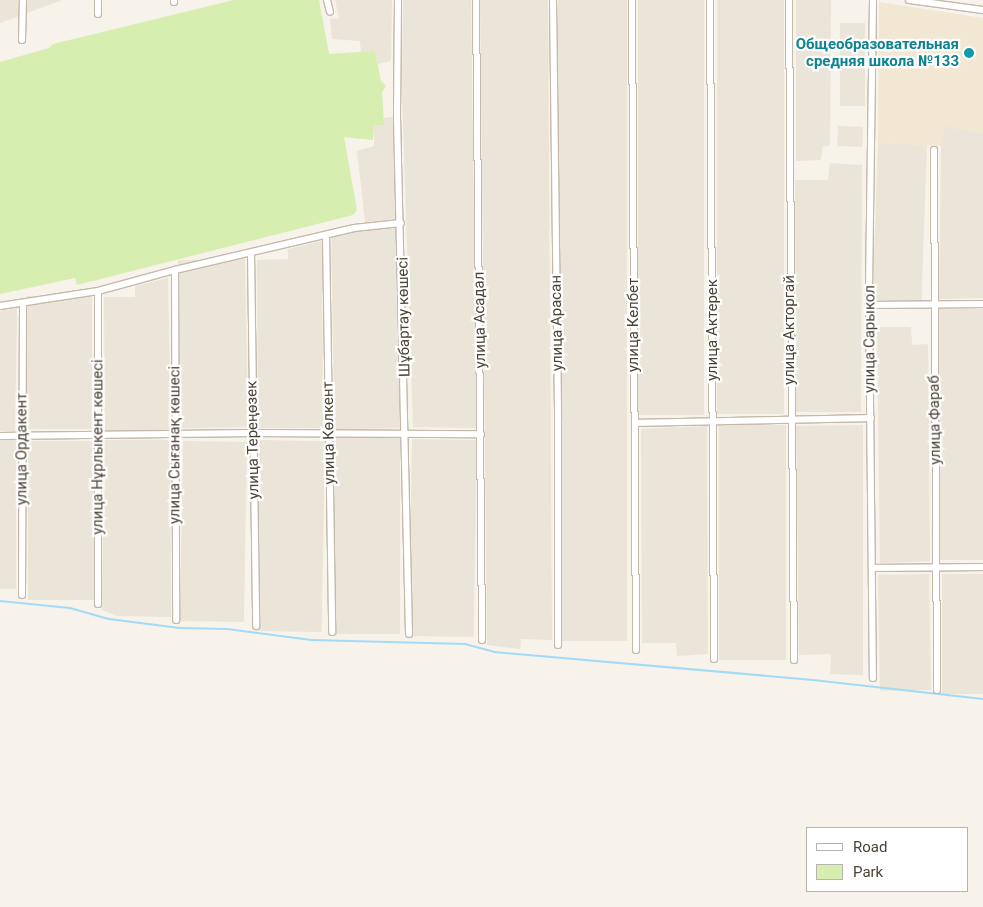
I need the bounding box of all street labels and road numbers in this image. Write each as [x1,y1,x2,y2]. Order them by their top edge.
street label: Шұбартау көшесі [394,257,414,377]
street label: улица Асадал [470,272,490,368]
street label: улица Арасан [547,275,567,371]
street label: улица Акторгай [781,275,799,385]
street label: улица Келбет [625,278,643,372]
street label: улица Актерек [704,279,722,381]
street label: улица Сарыкол [861,285,879,393]
street label: улица Нұрлыкент көшесі [89,359,107,535]
street label: улица Сығанақ көшесі [166,366,184,524]
street label: улица Фараб [925,375,945,465]
street label: улица Тереңөзек [243,380,263,500]
street label: улица Көлкент [319,381,339,485]
street label: улица Ордакент [13,393,31,505]

